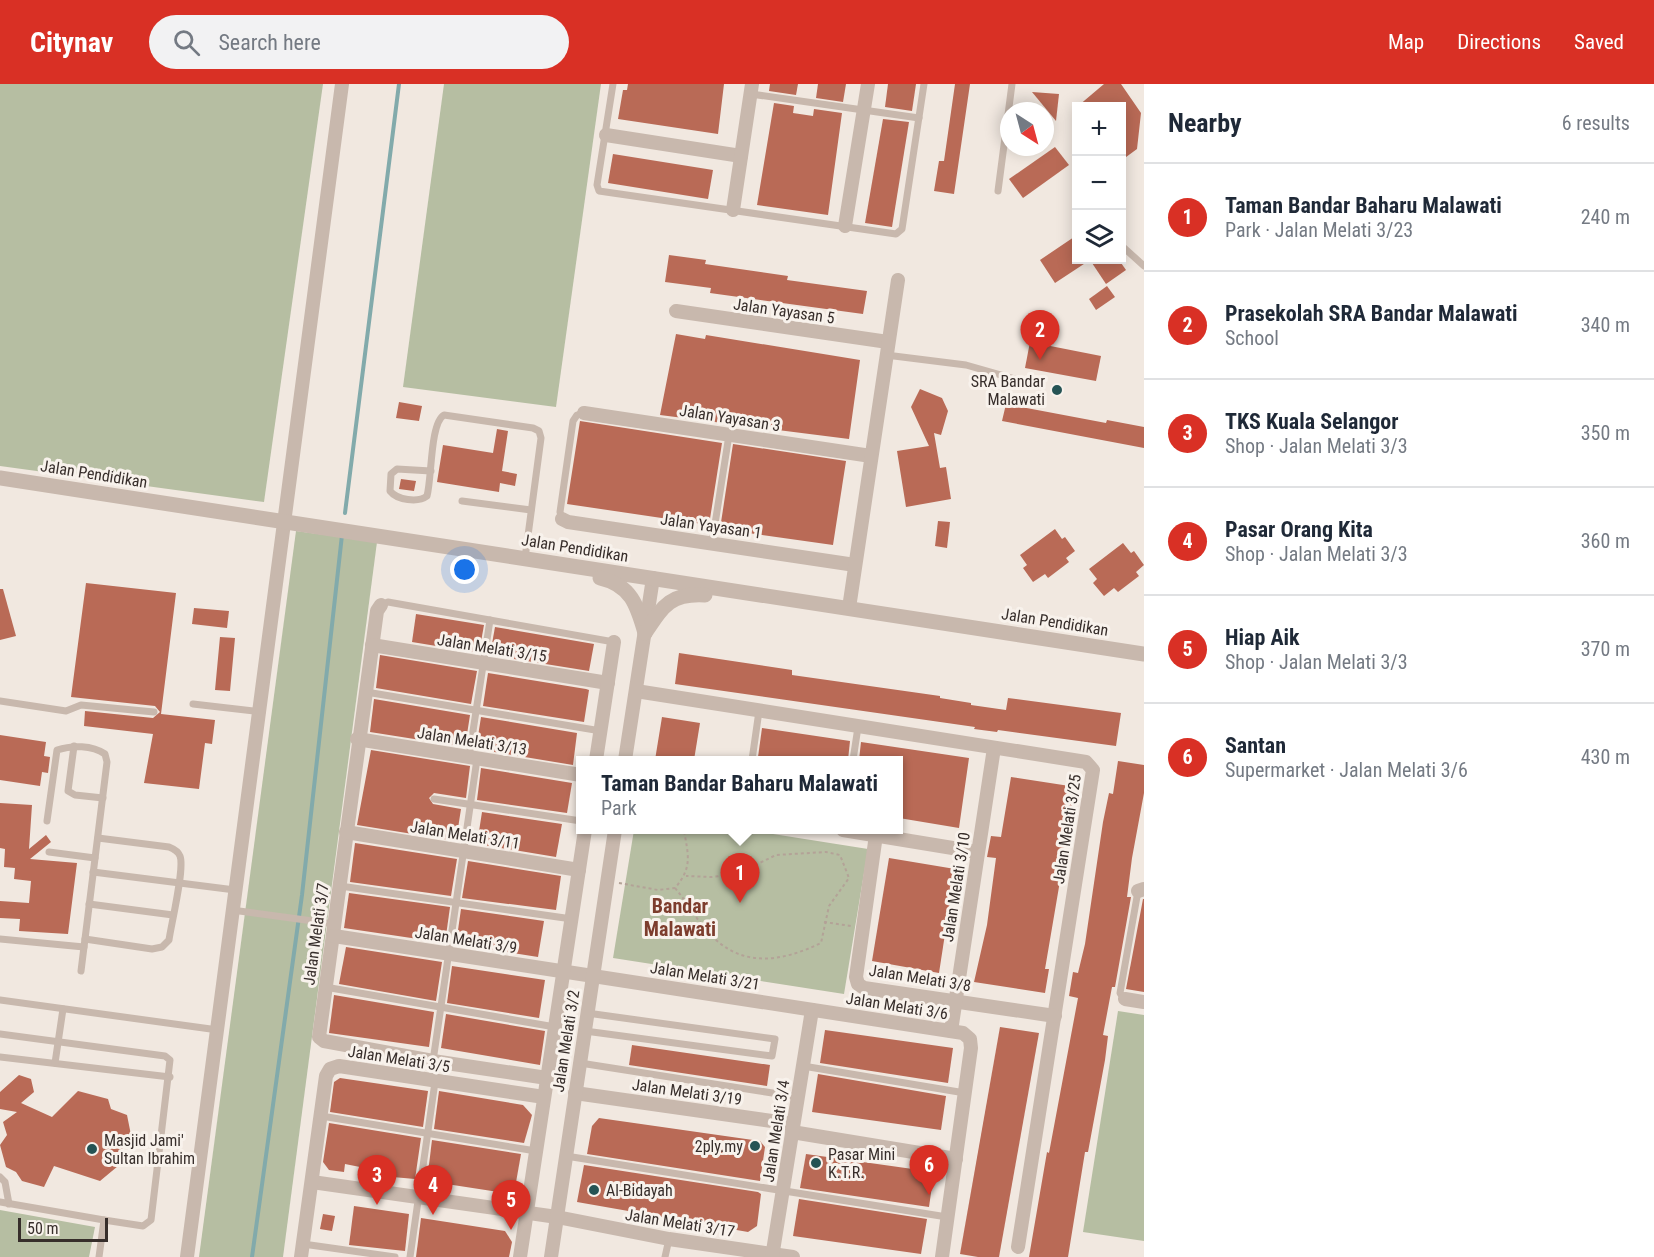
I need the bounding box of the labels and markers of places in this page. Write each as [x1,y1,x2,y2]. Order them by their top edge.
pin: 2 [1020,310,1060,360]
place label: SRA Bandar Malawati [971,372,1045,409]
marker: SRA Bandar Malawati [1050,383,1064,397]
pin: 1 [720,854,760,903]
place label: Masjid Jami' Sultan Ibrahim [104,1131,195,1168]
place label: 2ply.my [695,1137,743,1156]
marker: 2ply.my [748,1139,762,1153]
marker: Masjid Jami' Sultan Ibrahim [85,1142,99,1156]
place label: Pasar Mini K.T.R. [828,1145,895,1182]
pin: 6 [910,1146,948,1195]
pin: 3 [358,1156,397,1205]
marker: Pasar Mini K.T.R. [809,1156,823,1170]
pin: 4 [414,1166,452,1215]
pin: 5 [492,1180,530,1230]
place label: Al-Bidayah [606,1181,673,1200]
marker: Al-Bidayah [587,1183,601,1197]

